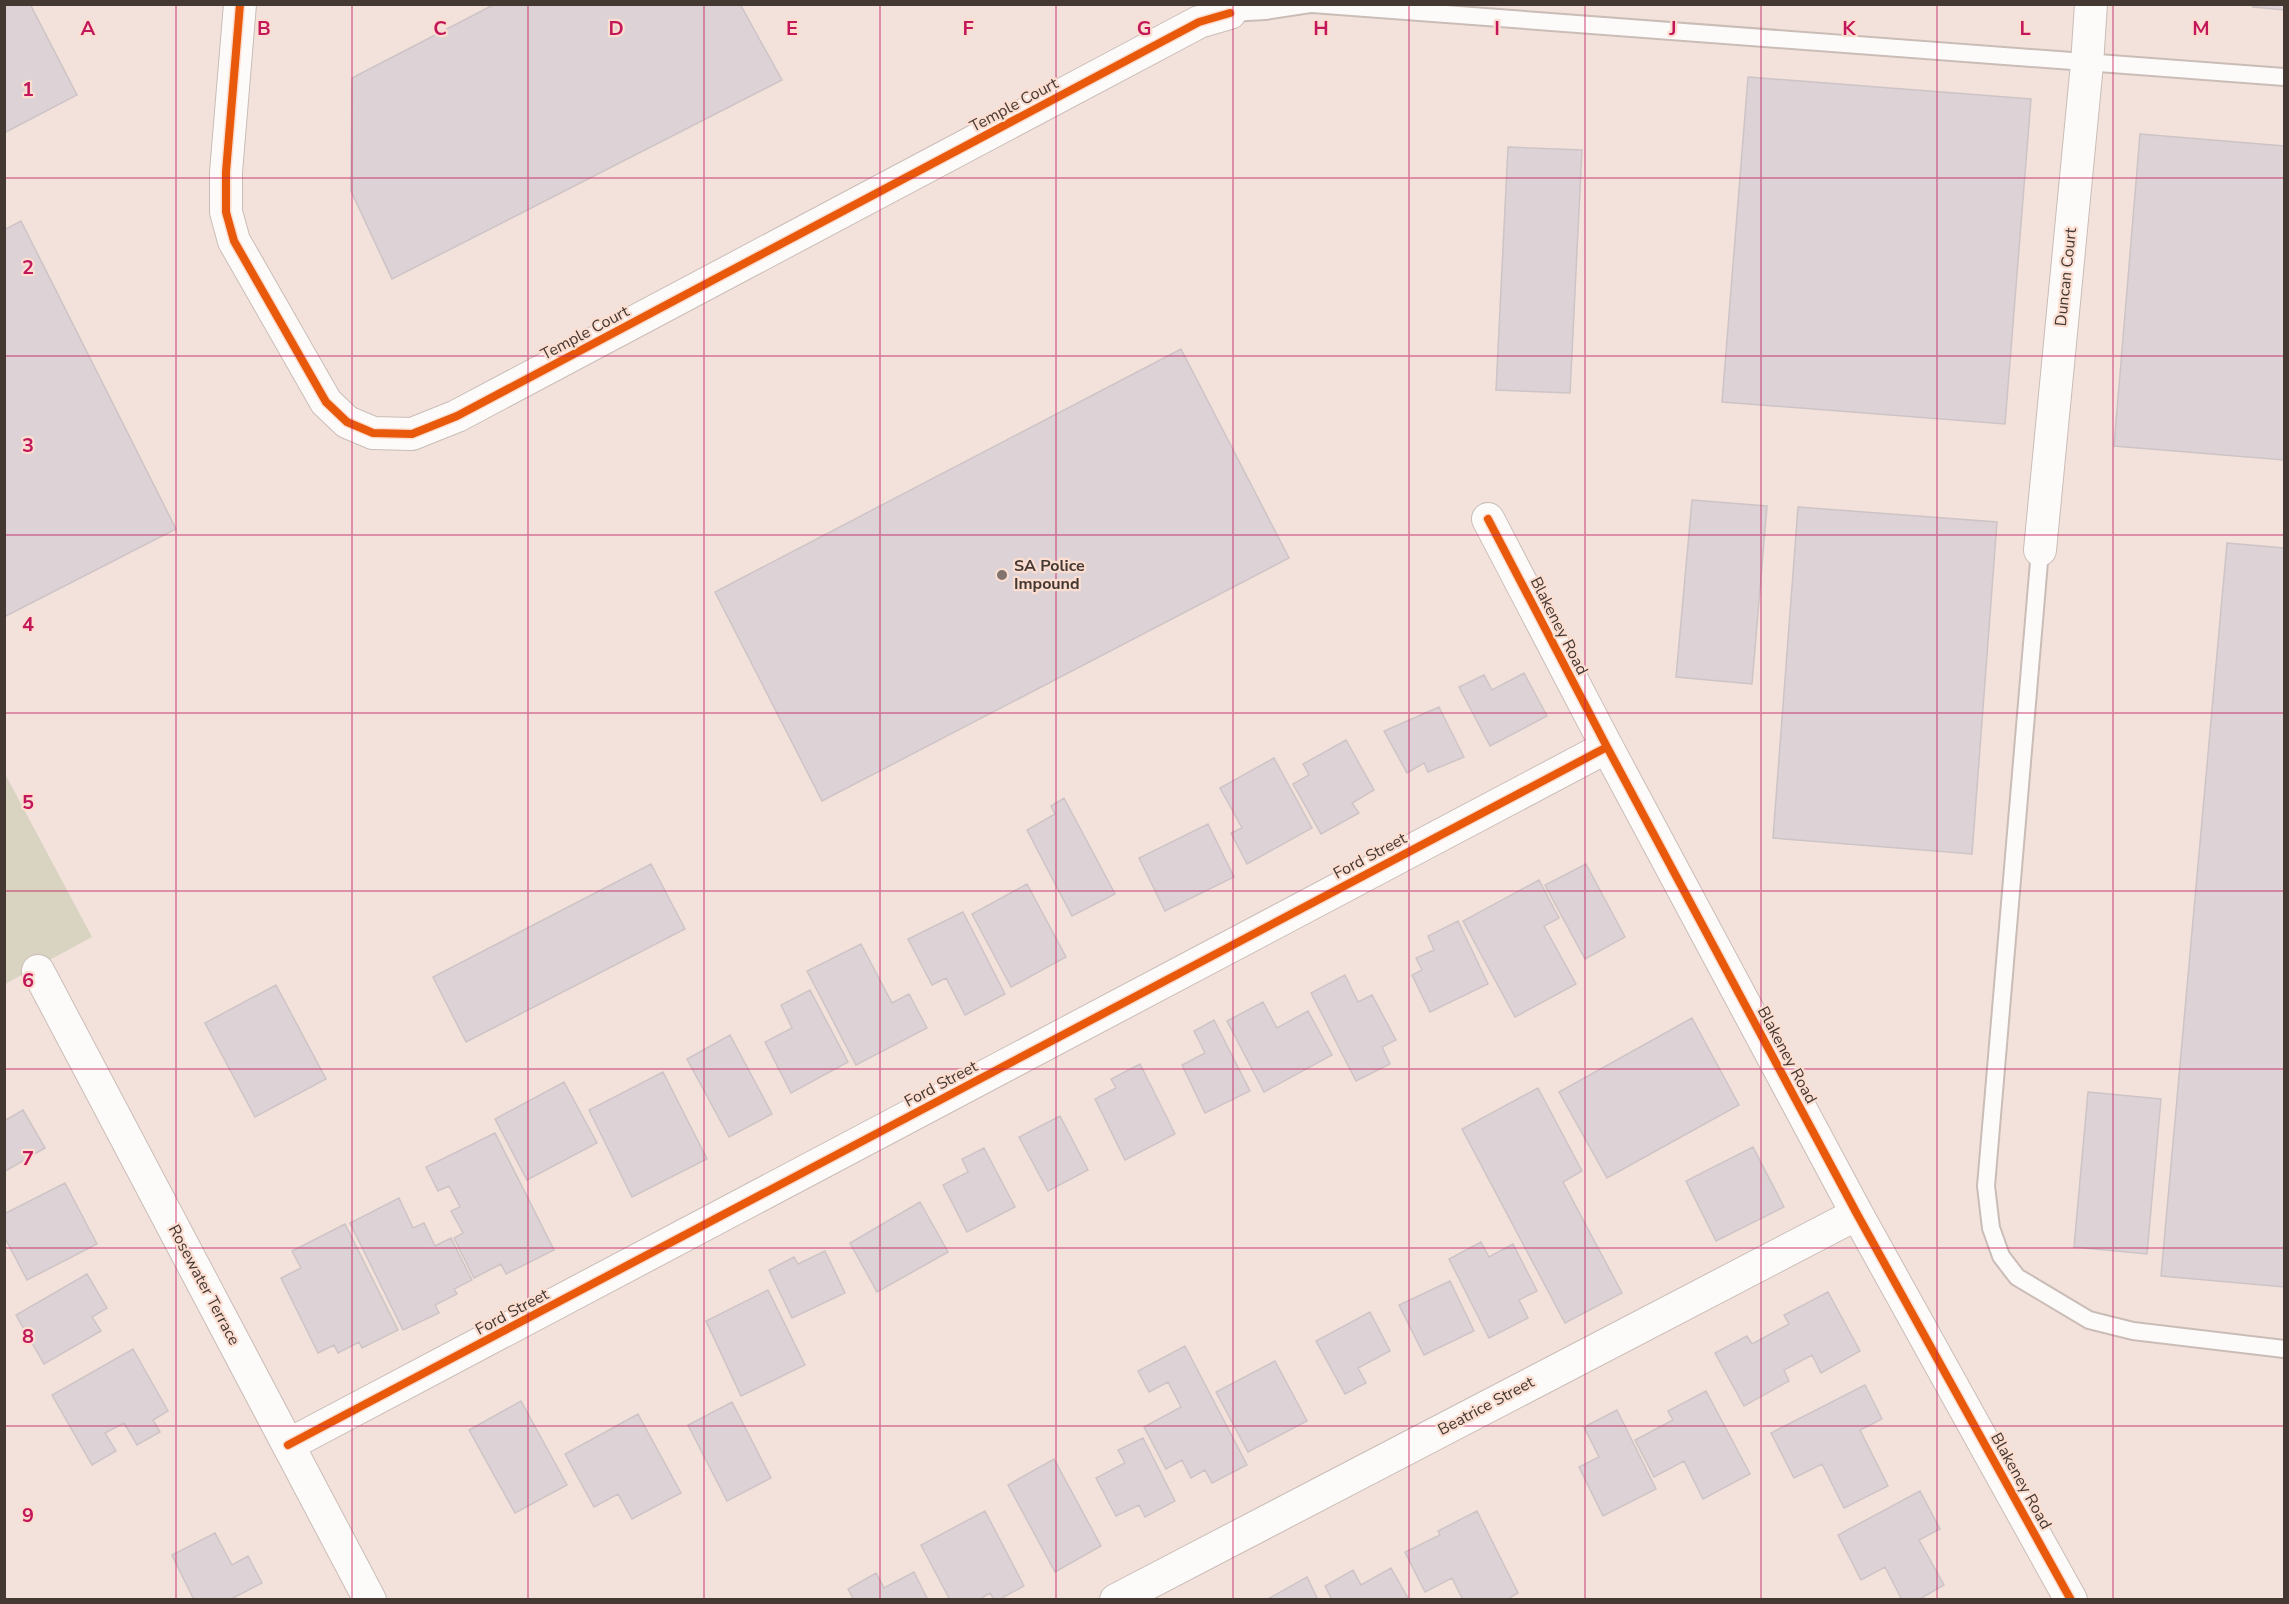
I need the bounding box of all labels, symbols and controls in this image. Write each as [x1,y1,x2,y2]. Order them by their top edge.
text: A [81,15,96,42]
text: B [257,15,271,42]
text: C [433,15,447,42]
text: D [608,15,624,42]
text: E [786,15,798,42]
text: F [962,15,974,42]
text: G [1137,15,1151,42]
text: H [1313,15,1329,42]
text: I [1494,15,1500,42]
text: J [1668,15,1677,42]
text: K [1842,15,1856,42]
text: L [2019,15,2031,42]
text: M [2192,15,2210,42]
street label: Temple Court [966,72,1062,137]
text: 1 [22,76,34,103]
street label: Duncan Court [2050,226,2082,327]
text: 2 [22,254,34,281]
street label: Temple Court [537,300,633,365]
text: 3 [22,432,34,459]
place label: SA Police Impound [1014,555,1085,595]
marker: SA Police Impound [995,568,1009,582]
street label: Blakeney Road [1525,573,1593,679]
text: 4 [22,611,34,638]
text: 5 [22,789,34,816]
street label: Ford Street [1329,827,1411,885]
text: 6 [22,967,34,994]
street label: Blakeney Road [1752,1002,1822,1108]
street label: Ford Street [900,1055,982,1113]
text: 7 [22,1145,34,1172]
street label: Rosewater Terrace [163,1221,245,1349]
street label: Ford Street [471,1283,553,1341]
text: 8 [22,1323,34,1350]
street label: Beatrice Street [1434,1371,1538,1441]
street label: Blakeney Road [1985,1429,2057,1533]
text: 9 [22,1502,34,1529]

